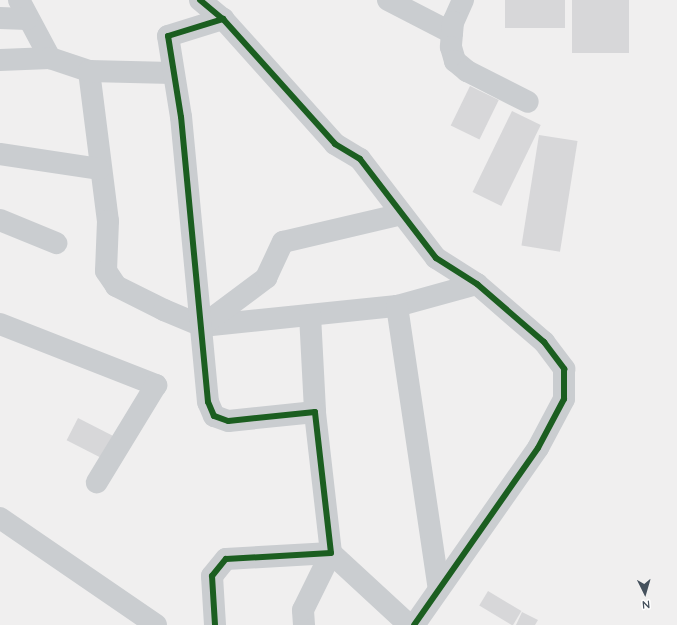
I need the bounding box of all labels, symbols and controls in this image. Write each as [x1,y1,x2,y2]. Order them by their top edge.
north arrow [625,573,665,613]
text: N [641,598,651,612]

